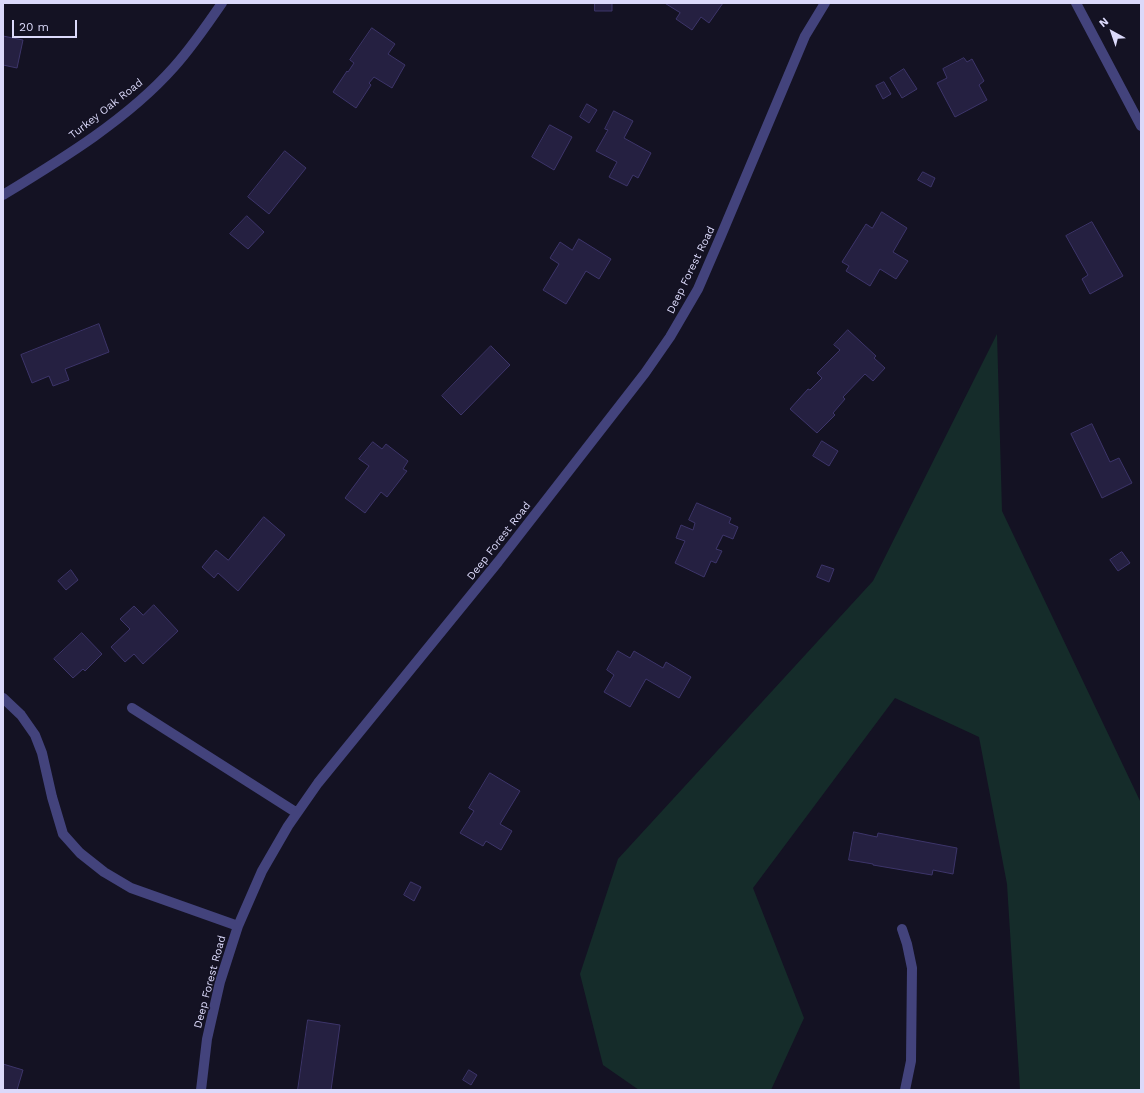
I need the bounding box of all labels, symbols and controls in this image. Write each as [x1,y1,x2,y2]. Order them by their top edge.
scale bar [14,12,79,38]
north arrow [1092,12,1132,52]
text: N [1097,15,1111,30]
text: 20 m [19,20,49,34]
street label: Turkey Oak Road [66,76,146,142]
street label: Deep Forest Road [664,224,718,316]
street label: Deep Forest Road [464,499,534,583]
street label: Deep Forest Road [191,934,229,1030]

